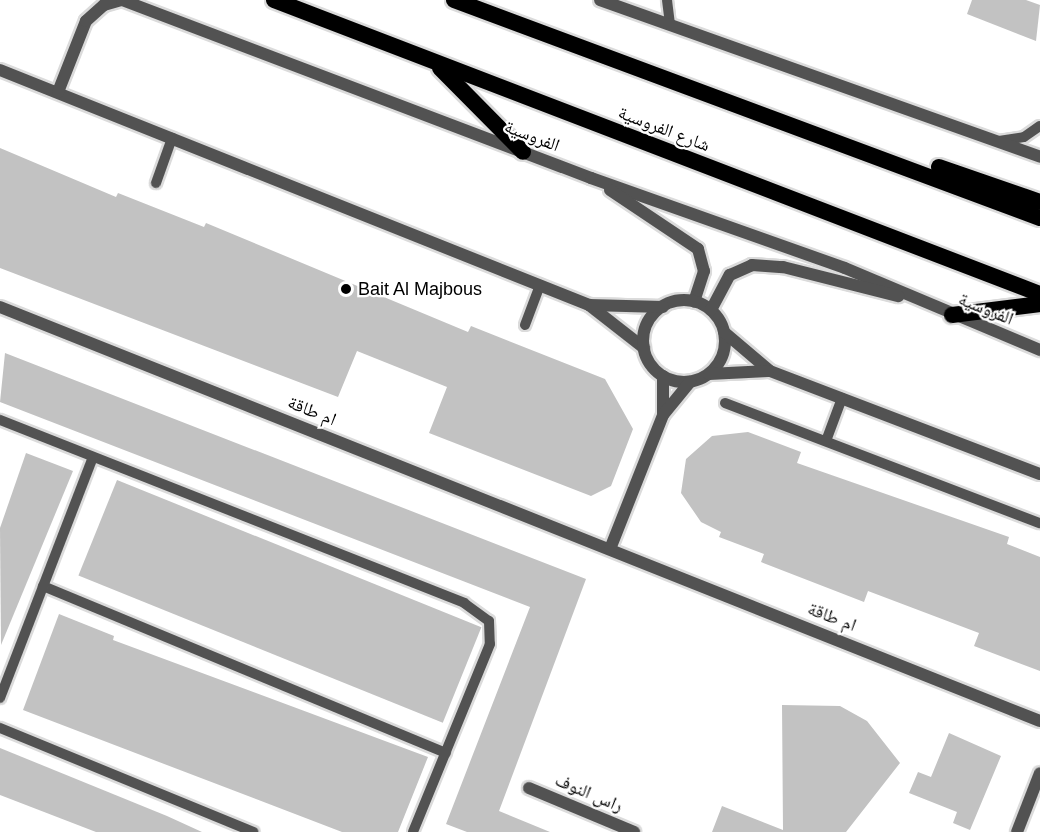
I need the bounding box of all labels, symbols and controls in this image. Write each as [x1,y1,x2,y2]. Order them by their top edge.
street label: شارع الفروسية [615,102,713,156]
street label: الفروسية [501,116,563,156]
place label: Bait Al Majbous [358,278,483,300]
marker: Bait Al Majbous [339,282,353,296]
street label: الفروسية [955,288,1017,330]
street label: ام طاقة [285,392,339,430]
street label: ام طاقة [805,598,859,636]
street label: راس النوف [552,769,626,817]

